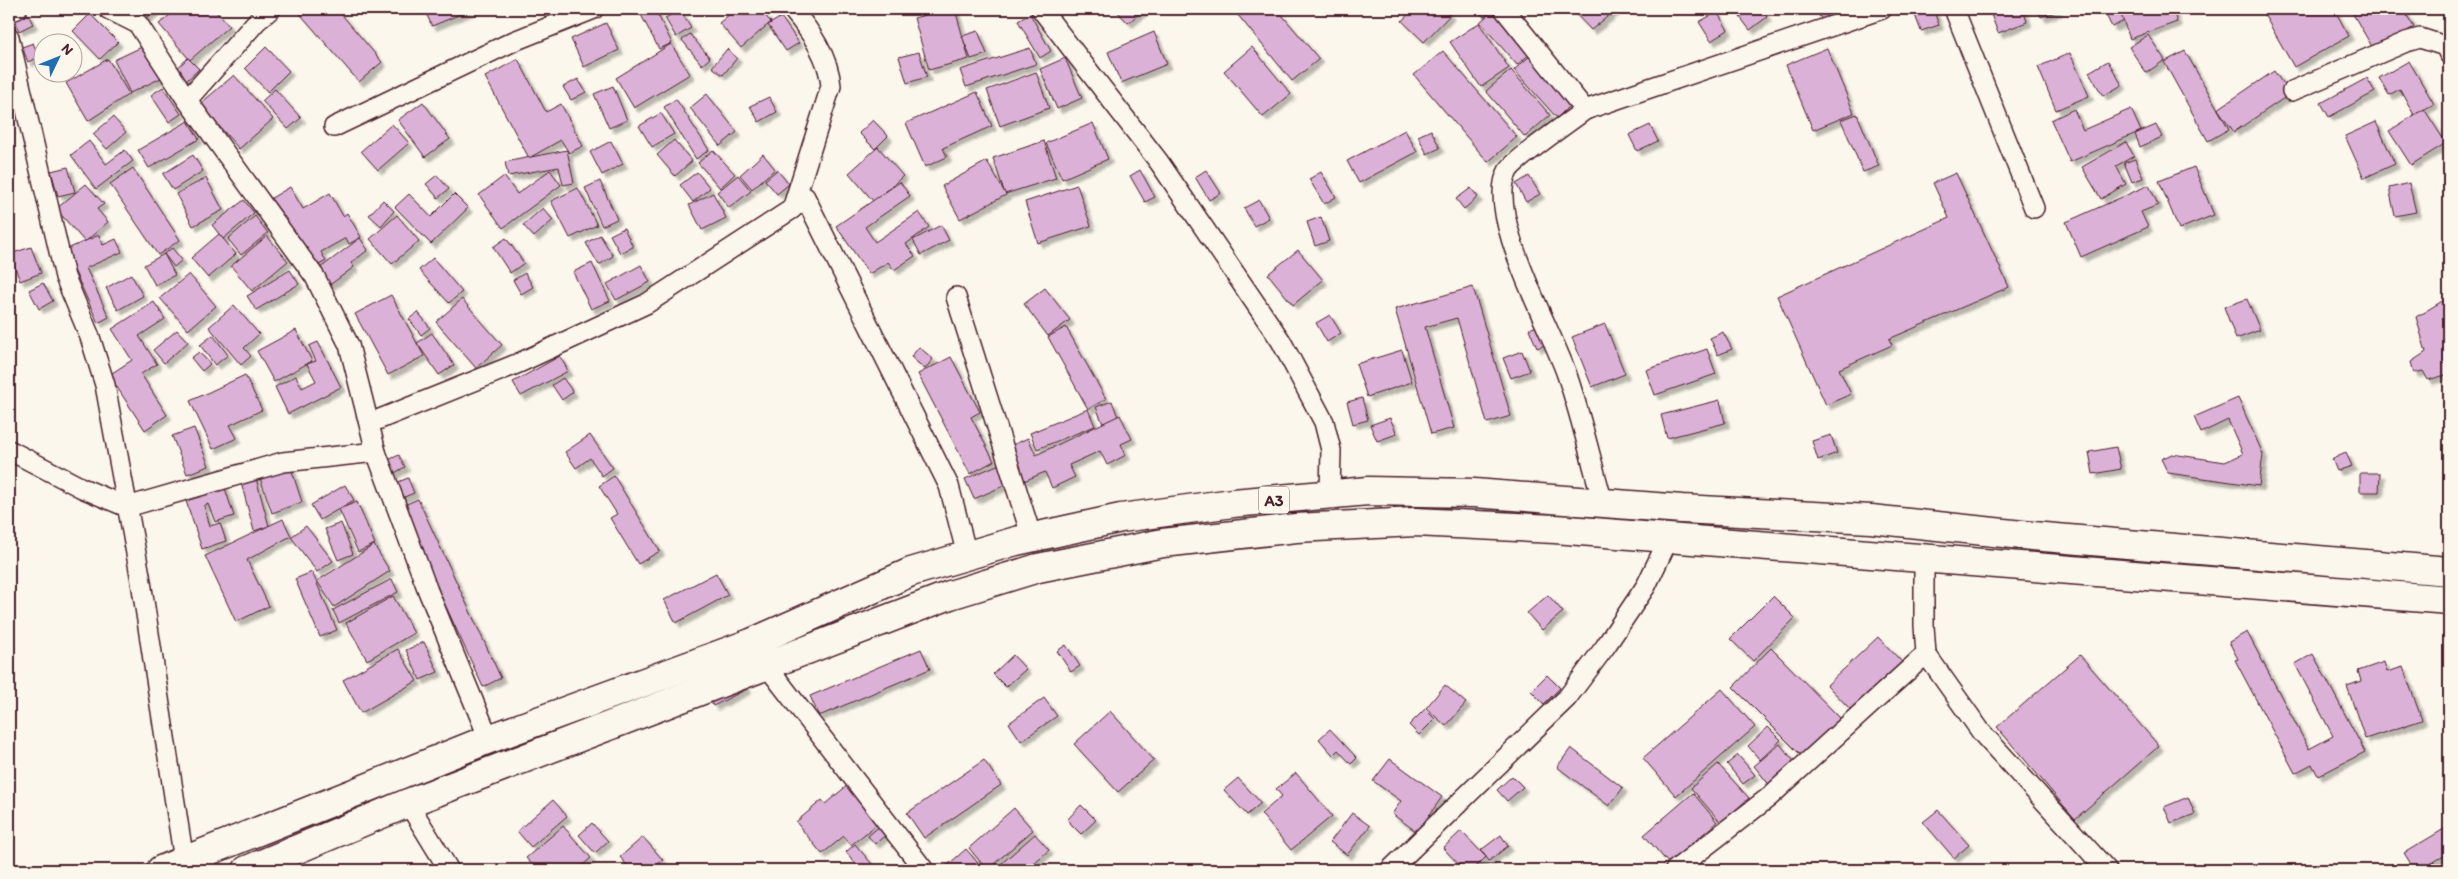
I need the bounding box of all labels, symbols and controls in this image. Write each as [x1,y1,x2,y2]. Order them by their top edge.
north arrow [32,32,82,82]
text: N [58,40,77,59]
road number: A3 [1259,486,1289,514]

